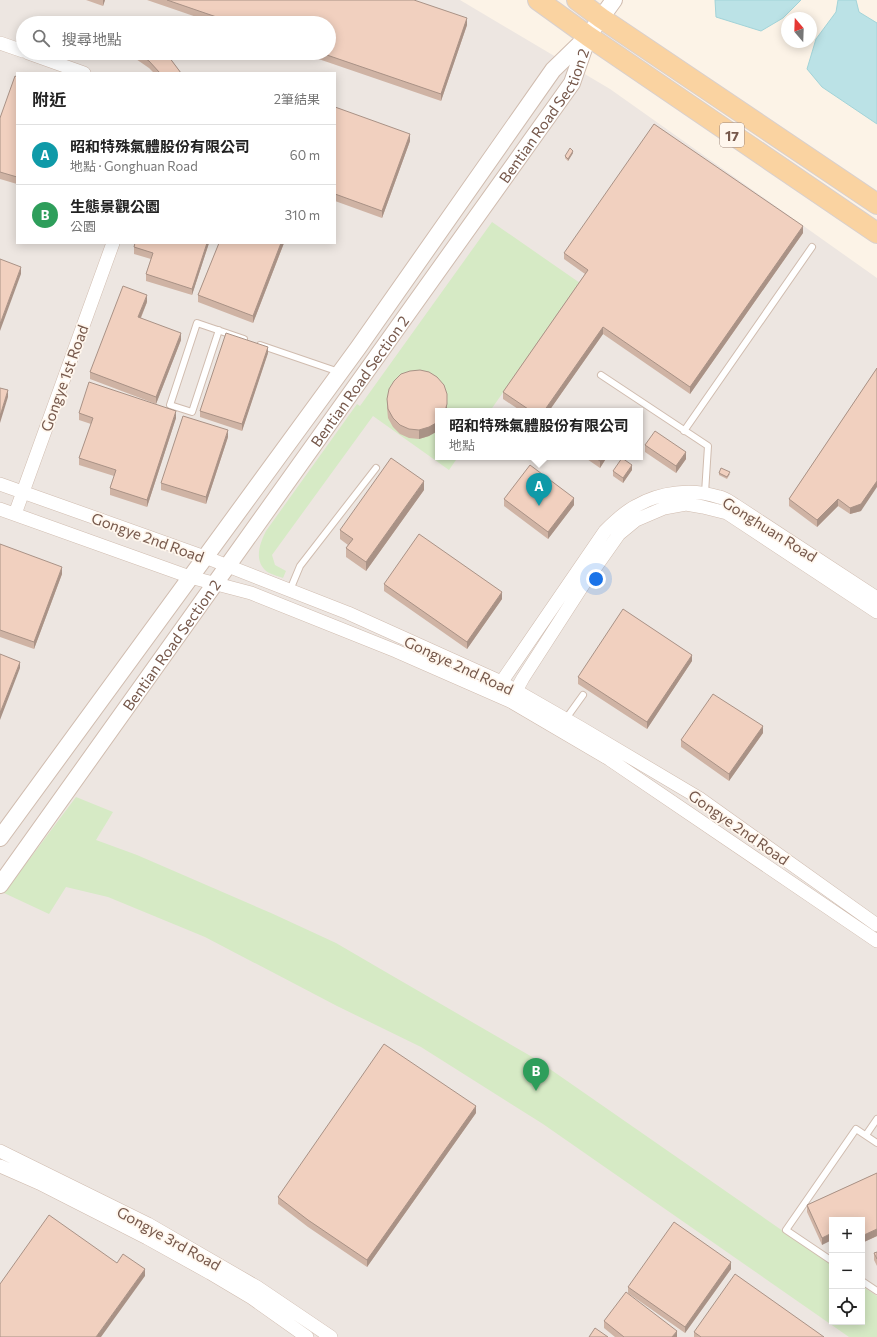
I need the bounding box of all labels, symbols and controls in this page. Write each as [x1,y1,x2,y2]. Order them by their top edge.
north arrow [781,12,817,48]
search box [16,16,336,60]
icon: search [30,27,52,49]
text: 搜尋地點 [62,30,122,48]
street label: Bentian Road Section 2 [495,46,592,186]
text: 附近 [32,89,66,110]
text: 2筆結果 [274,91,320,107]
road number: 17 [720,123,744,147]
text: 昭和特殊氣體股份有限公司 [70,137,250,155]
text: A [40,147,50,163]
text: 60 m [290,147,320,163]
text: 地點 · Gonghuan Road [70,158,198,174]
text: 生態景觀公園 [70,197,160,215]
text: B [41,207,49,223]
text: 310 m [285,207,320,223]
text: 公園 [70,218,96,234]
street label: Bentian Road Section 2 [307,312,412,450]
street label: Gongye 1st Road [36,322,92,434]
popup [435,408,643,460]
text: 昭和特殊氣體股份有限公司 [449,416,629,434]
text: 地點 [449,437,475,453]
pin: A [526,473,552,506]
street label: Gonghuan Road [719,493,821,565]
street label: Gongye 2nd Road [89,508,207,566]
your location [586,569,606,589]
street label: Bentian Road Section 2 [119,576,224,714]
street label: Gongye 2nd Road [402,632,516,698]
street label: Gongye 2nd Road [685,786,793,868]
pin: B [523,1058,549,1091]
street label: Gongye 3rd Road [114,1202,224,1274]
map controls [829,1217,865,1325]
button: + [829,1217,865,1253]
button: − [829,1253,865,1289]
button: locate [829,1289,865,1325]

